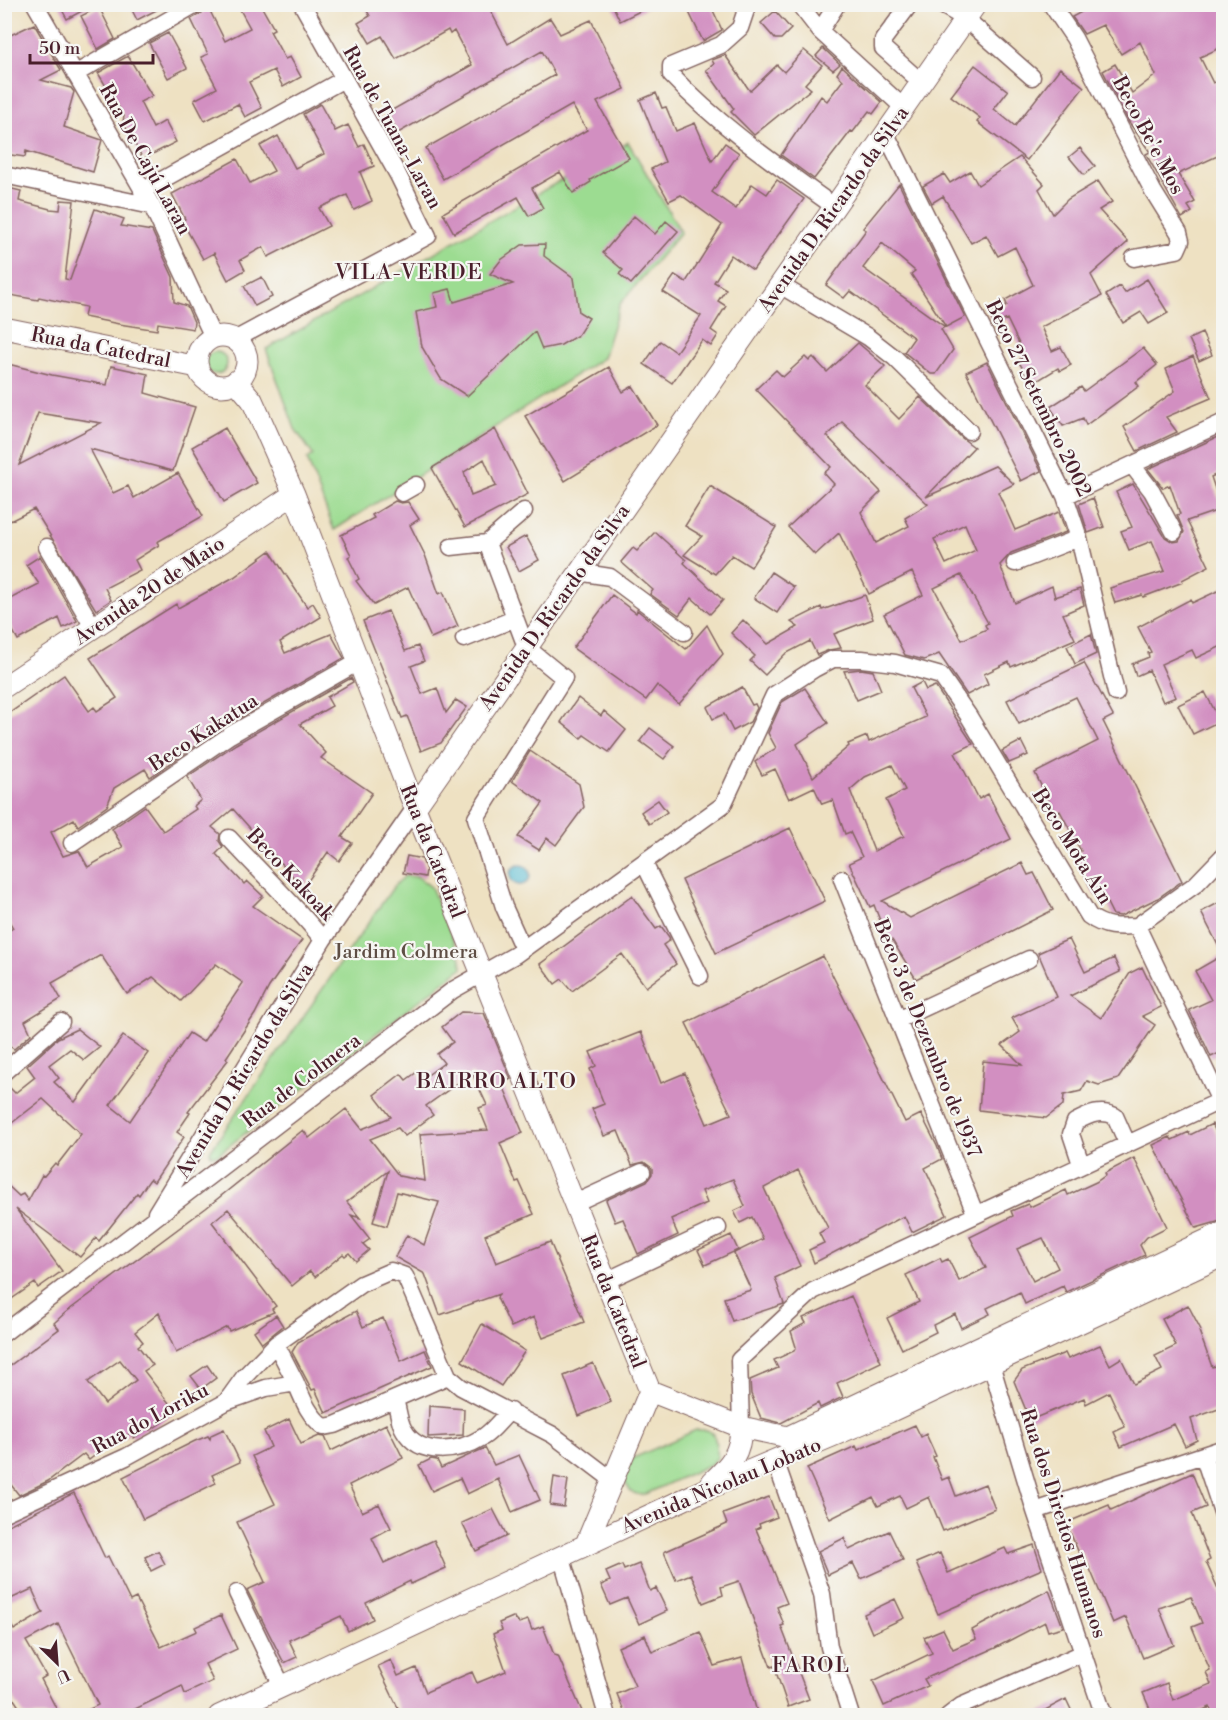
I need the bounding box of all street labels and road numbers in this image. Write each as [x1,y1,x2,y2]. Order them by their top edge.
street label: Rua de Tuana-Laran [336,42,447,214]
street label: Beco Be'e Mos [1106,71,1189,199]
street label: Rua De Cajú Laran [93,80,197,240]
street label: Avenida D. Ricardo da Silva [753,101,916,319]
street label: Beco 27 Setembro 2002 [979,295,1096,501]
street label: Rua da Catedral [29,323,173,374]
street label: Avenida D. Ricardo da Silva [474,499,637,717]
street label: Avenida 20 de Maio [69,531,230,652]
street label: Beco Kakatua [144,688,264,778]
street label: Rua da Catedral [393,781,470,922]
street label: Beco Mota Ain [1026,783,1117,910]
street label: Beco Kakoak [240,823,340,928]
street label: Beco 3 de Dezembro de 1937 [867,915,986,1161]
street label: Avenida D. Ricardo da Silva [171,958,320,1184]
street label: Rua de Colmera [238,1028,367,1134]
street label: Rua da Catedral [574,1231,651,1372]
street label: Rua do Loriku [88,1378,214,1461]
street label: Rua dos Direitos Humanos [1014,1405,1112,1641]
street label: Avenida Nicolau Lobato [617,1433,825,1540]

